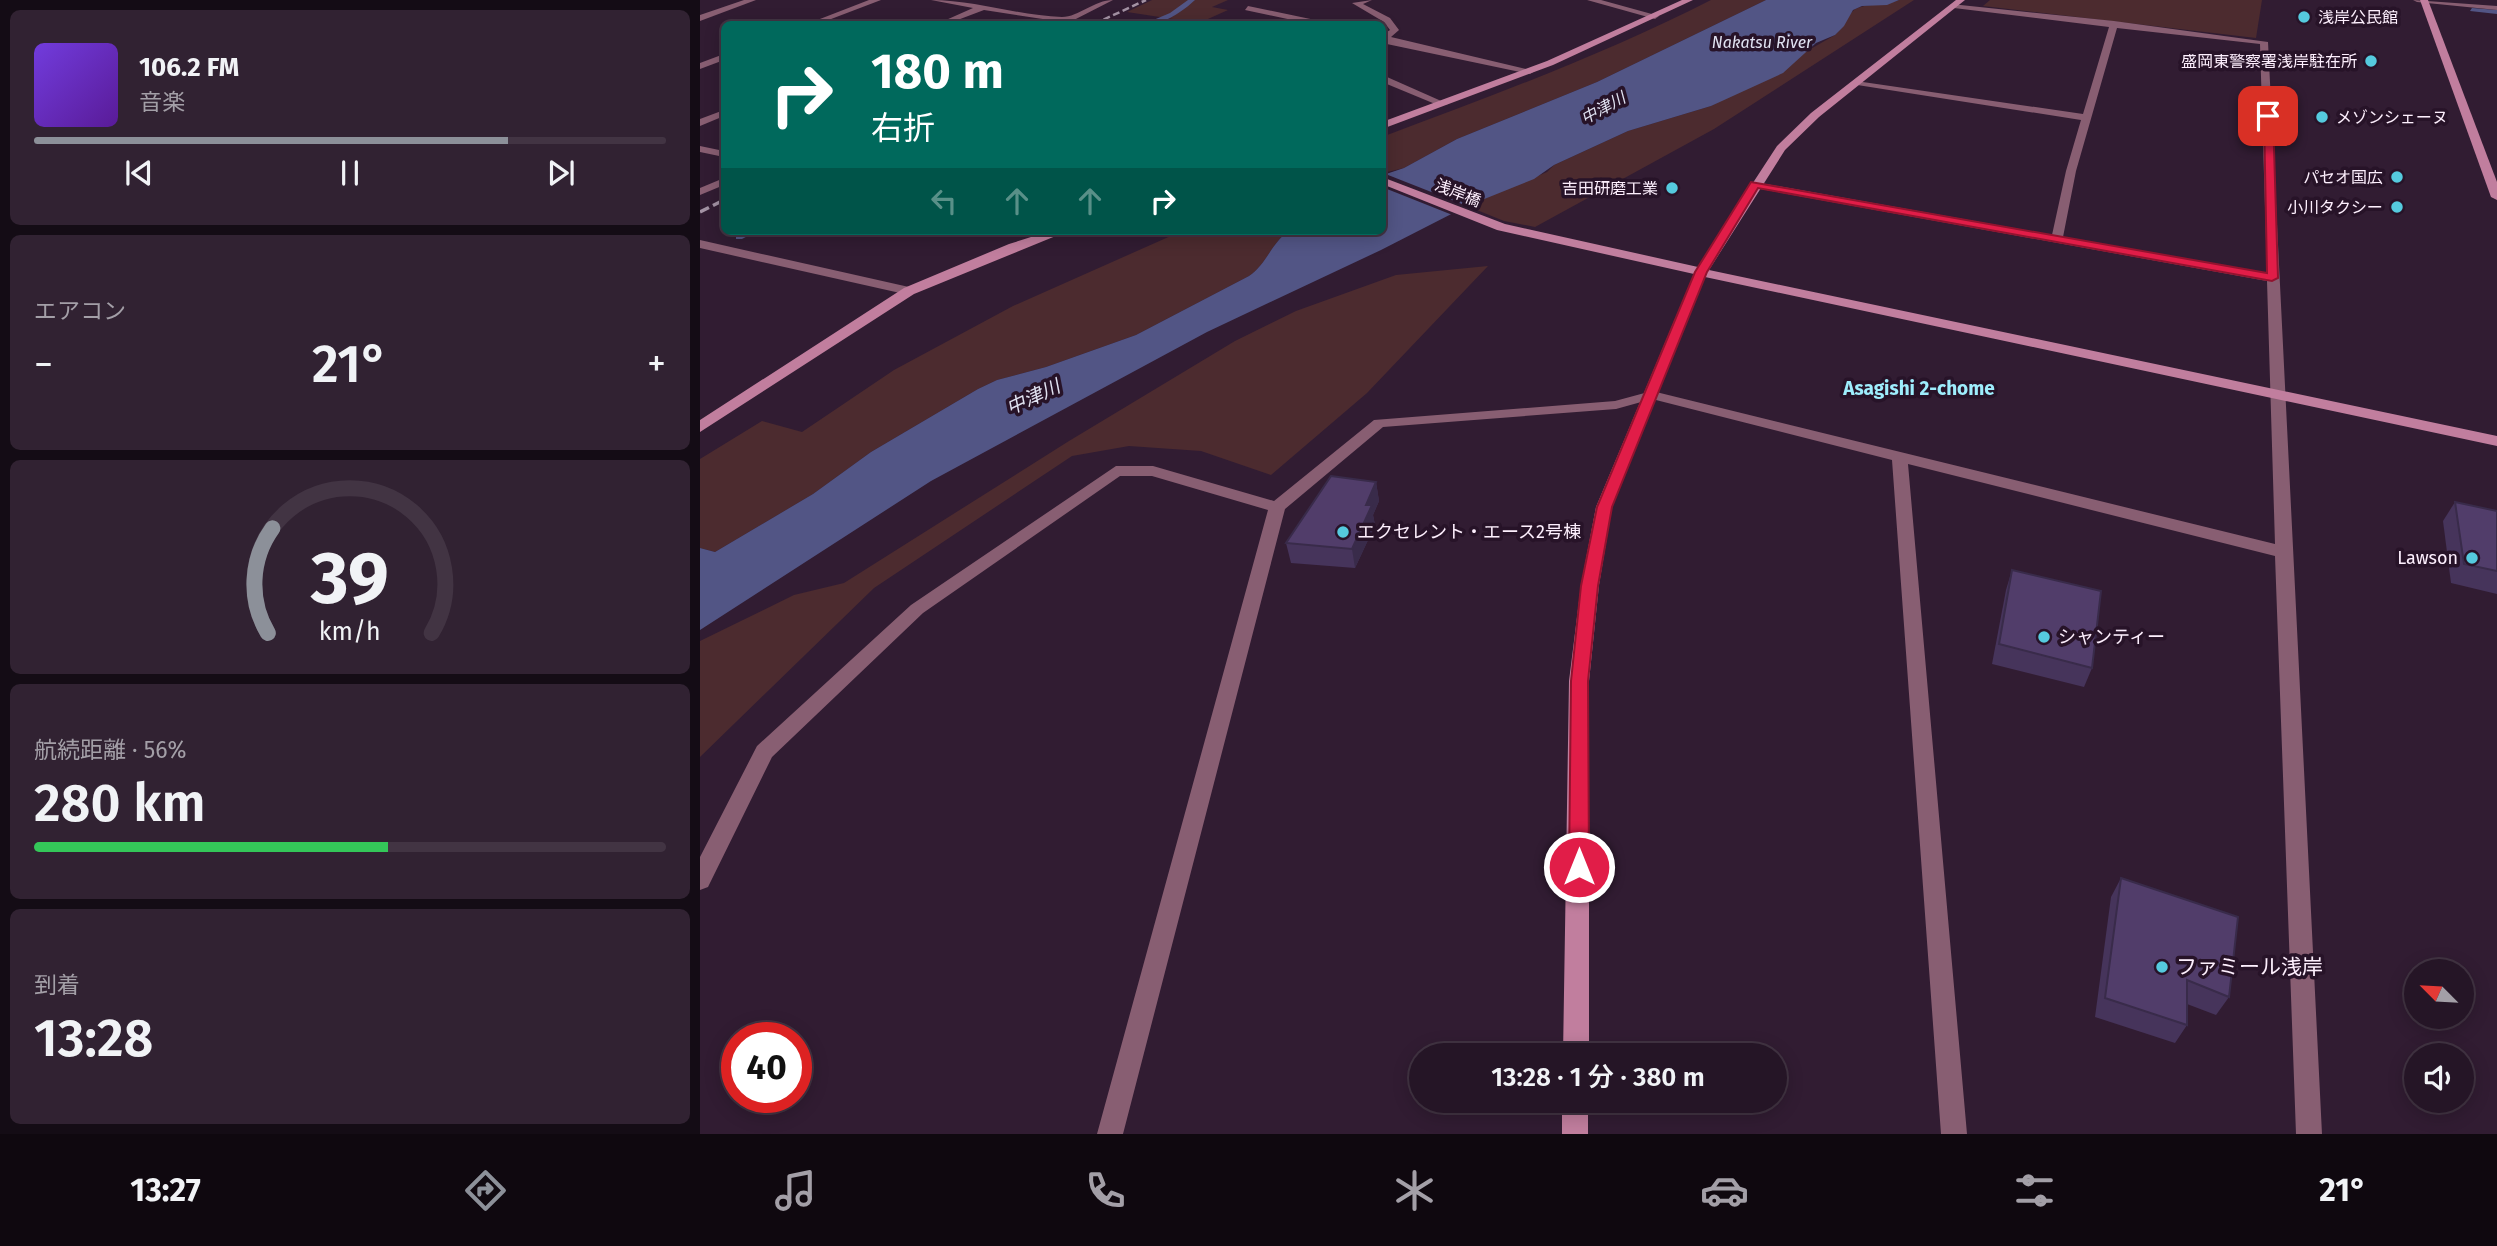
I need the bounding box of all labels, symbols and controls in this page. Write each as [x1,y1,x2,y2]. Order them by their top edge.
place label: 浅岸公民館 [2318,8,2398,27]
marker: 浅岸公民館 [2296,9,2312,25]
water label: Nakatsu River [1712,33,1813,52]
text: 180 m [871,42,1004,101]
icon: right [756,49,847,140]
text: 106.2 FM [139,52,239,83]
place label: 盛岡東警察署浅岸駐在所 [2181,52,2357,71]
marker: 盛岡東警察署浅岸駐在所 [2363,53,2379,69]
pin [2238,86,2298,146]
water label: 中津川 [1577,87,1630,128]
text: 音楽 [139,88,185,116]
icon: arrive [2249,97,2287,135]
place label: メゾンシェーヌ [2336,108,2448,127]
text: 右折 [871,109,935,147]
marker: メゾンシェーヌ [2314,109,2330,125]
icon: previous [120,154,158,192]
icon: pause [331,154,369,192]
icon: next [542,154,580,192]
place label: パセオ国広 [2303,168,2383,187]
marker: パセオ国広 [2389,169,2405,185]
street label: 浅岸橋 [1432,175,1484,211]
place label: 吉田研磨工業 [1562,179,1658,198]
marker: 吉田研磨工業 [1664,180,1680,196]
icon: left [925,182,963,220]
icon: ahead [998,182,1036,220]
icon: ahead [1071,182,1109,220]
icon: right [1144,182,1182,220]
place label: 小川タクシー [2287,198,2383,217]
marker: 小川タクシー [2389,199,2405,215]
text: エアコン [34,297,126,325]
text: 21° [312,333,388,396]
text: − [34,341,53,387]
text: + [647,341,666,387]
water label: 中津川 [1002,374,1065,419]
district label: Asagishi 2-chome [1842,377,1995,400]
place label: エクセレント・エース2号棟 [1357,521,1581,543]
marker: エクセレント・エース2号棟 [1335,524,1351,540]
text: 39 [310,535,389,622]
place label: Lawson [2397,547,2458,569]
marker: Lawson [2464,550,2480,566]
text: km/h [319,617,381,647]
place label: シャンティー [2058,626,2165,648]
marker: シャンティー [2036,629,2052,645]
text: 航続距離 · 56% [34,736,187,764]
text: 280 km [34,772,206,835]
position arrow [1542,830,1616,904]
place label: ファミール浅岸 [2176,954,2323,980]
marker: ファミール浅岸 [2154,959,2170,975]
north arrow [2404,959,2474,1029]
map controls [2404,959,2474,1113]
text: 到着 [34,971,80,999]
text: 13:28 [34,1007,153,1070]
speed limit sign: 40 [721,1022,812,1113]
button: sound [2404,1043,2474,1113]
text: 13:28 · 1 分 · 380 m [1491,1062,1705,1093]
icon: directions [461,1166,510,1215]
icon: music [771,1166,820,1215]
icon: phone [1081,1166,1130,1215]
icon: climate [1390,1166,1439,1215]
icon: car [1700,1166,1749,1215]
icon: filters [2010,1166,2059,1215]
text: 13:27 [130,1171,201,1209]
text: 21° [2319,1171,2367,1209]

